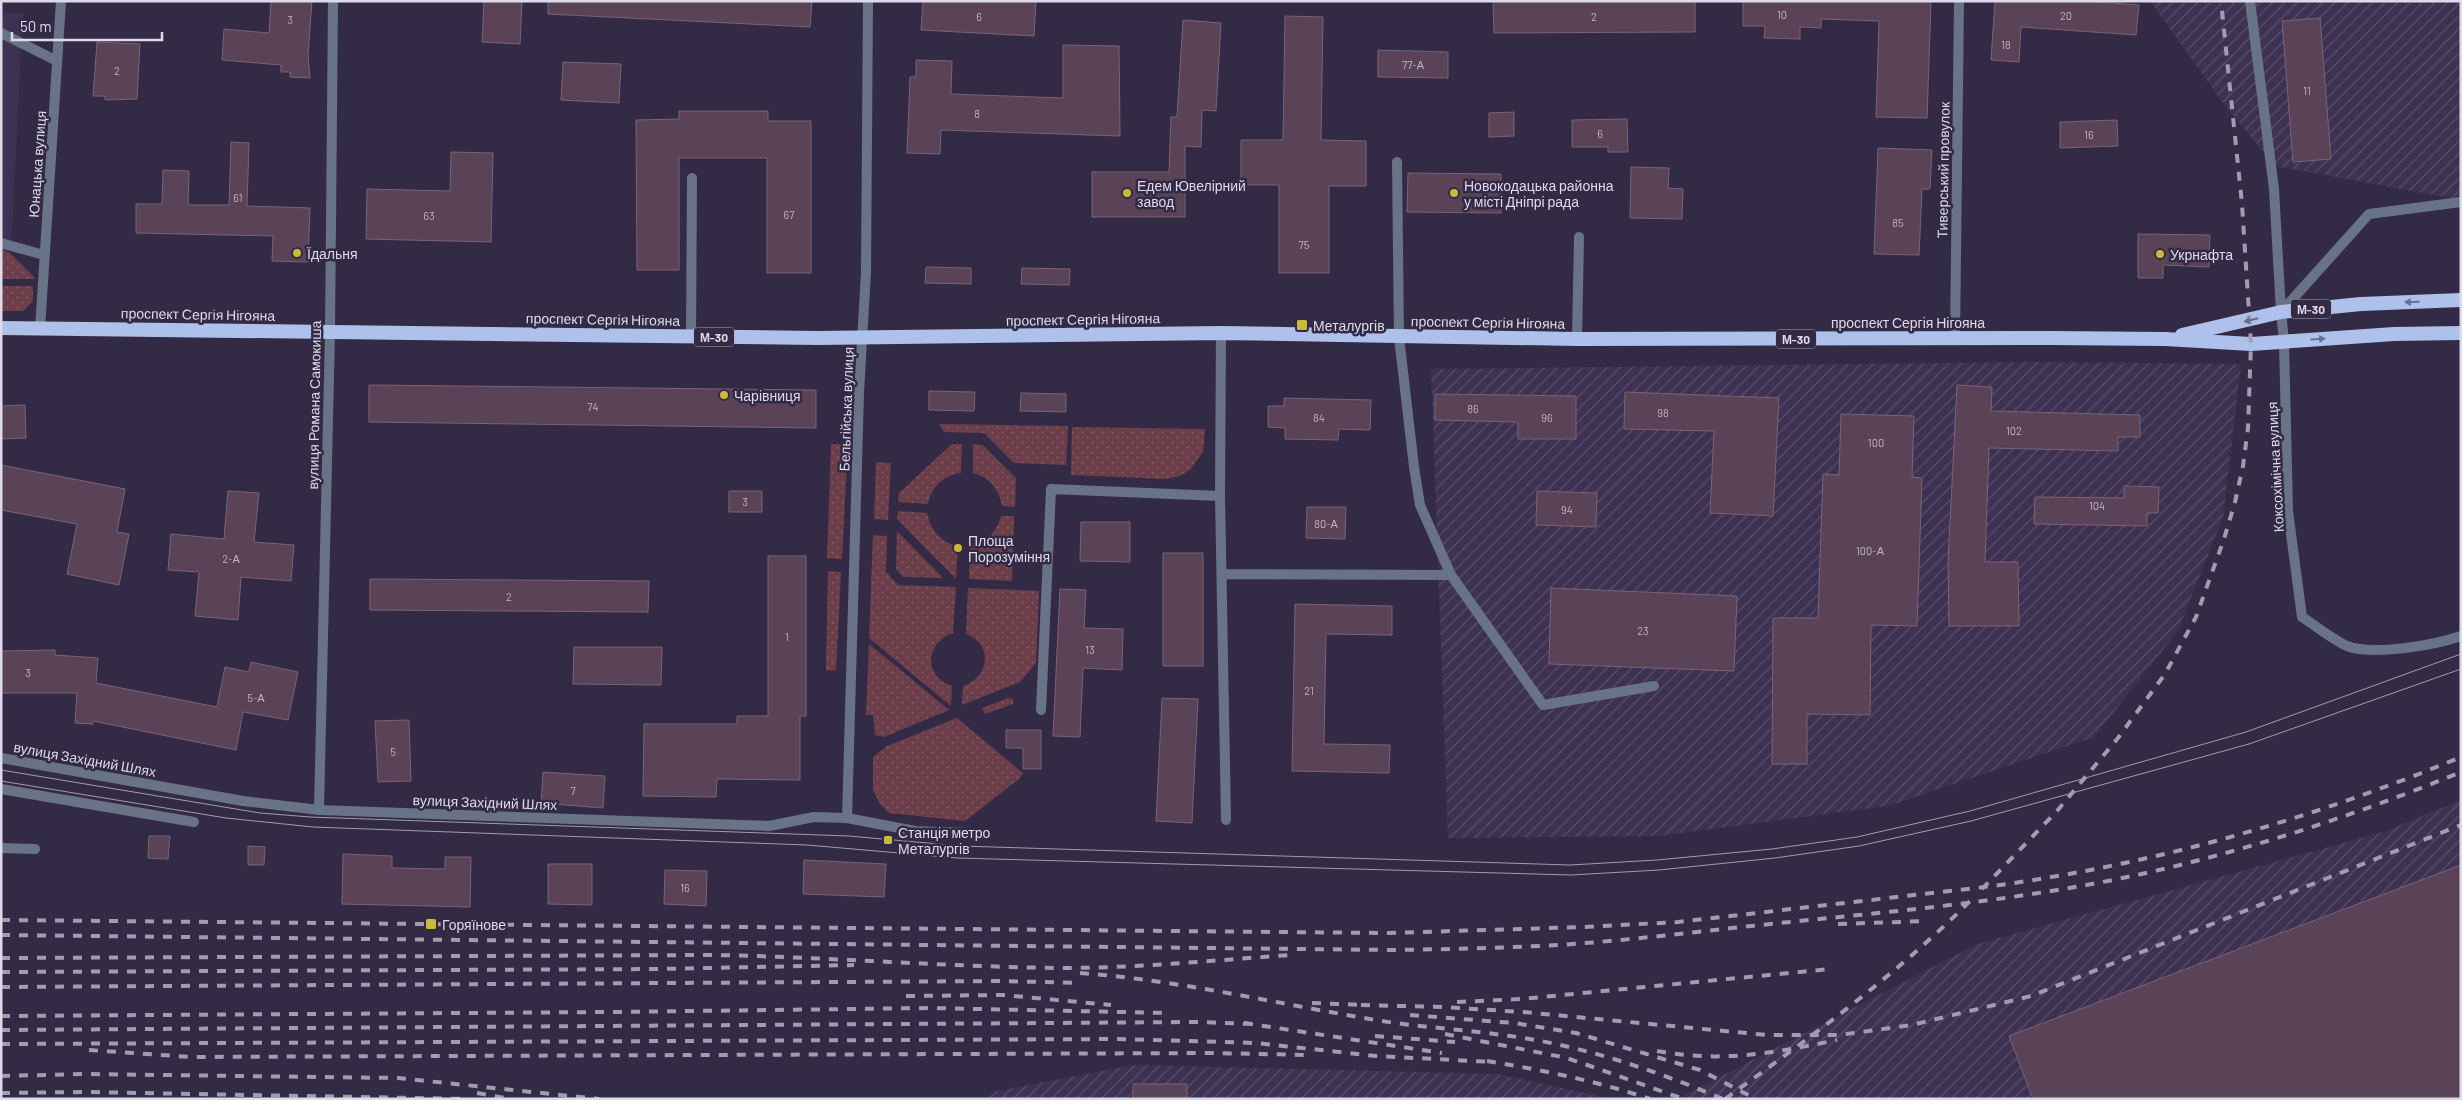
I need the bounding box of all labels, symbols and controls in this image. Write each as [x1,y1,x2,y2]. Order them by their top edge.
house number: 10 [1777,8,1787,21]
house number: 20 [2060,9,2072,22]
scale bar [12,10,162,42]
house number: 6 [976,10,982,23]
house number: 2 [1591,10,1597,23]
house number: 3 [287,13,293,26]
text: 50 m [20,17,52,35]
house number: 18 [2001,38,2011,51]
house number: 77-А [1402,58,1425,71]
house number: 2 [114,64,120,77]
house number: 11 [2303,84,2311,97]
street label: Тиверський провулок [1933,101,1953,238]
house number: 8 [974,107,980,120]
street label: Юнацька вулиця [25,110,49,218]
house number: 6 [1597,127,1603,140]
house number: 16 [2084,128,2094,141]
place label: Едем Ювелірний завод [1137,177,1246,210]
place label: Новокодацька районна у місті Дніпрі рада [1464,177,1614,210]
marker: Едем Ювелірний завод [1121,187,1133,199]
marker: Новокодацька районна у місті Дніпрі рада [1448,187,1460,199]
house number: 61 [233,191,243,204]
house number: 67 [784,208,794,221]
house number: 63 [423,209,435,222]
house number: 85 [1892,216,1904,229]
house number: 75 [1299,238,1310,251]
place label: Їдальня [307,245,358,262]
place label: Укрнафта [2170,246,2233,263]
marker: Їдальня [291,247,303,259]
marker: Укрнафта [2154,248,2166,260]
one-way arrow [2404,298,2420,306]
road number: М-30 [2291,300,2331,318]
street label: проспект Сергія Нігояна [121,304,275,324]
street label: проспект Сергія Нігояна [526,309,680,329]
street label: проспект Сергія Нігояна [1006,309,1160,329]
street label: проспект Сергія Нігояна [1411,312,1565,332]
street label: проспект Сергія Нігояна [1831,314,1985,331]
one-way arrow [2244,316,2259,324]
place label: Металургів [1313,317,1385,334]
marker: Металургів [1295,318,1309,332]
street label: вулиця Романа Самокиша [304,320,324,490]
road number: М-30 [694,328,734,347]
road number: М-30 [1776,329,1816,348]
one-way arrow [2310,334,2326,342]
street label: Бельгійська вулиця [835,346,857,472]
place label: Чарівниця [734,387,801,404]
marker: Чарівниця [718,389,730,401]
house number: 74 [587,400,599,413]
street label: Коксохімічна вулиця [2263,401,2287,533]
house number: 86 [1467,402,1479,415]
house number: 98 [1657,406,1669,419]
house number: 84 [1313,411,1325,424]
house number: 96 [1541,411,1553,424]
house number: 102 [2006,424,2022,437]
house number: 100 [1868,436,1884,449]
house number: 3 [742,495,748,508]
house number: 104 [2089,499,2105,512]
house number: 94 [1561,503,1573,516]
house number: 80-А [1314,517,1338,530]
place label: Площа Порозуміння [968,532,1050,565]
marker: Площа Порозуміння [952,542,964,554]
house number: 100-А [1856,544,1885,557]
house number: 2-А [222,552,240,565]
house number: 2 [506,590,512,603]
house number: 23 [1637,624,1649,637]
house number: 1 [785,630,789,643]
house number: 13 [1085,643,1095,656]
house number: 3 [25,666,31,679]
house number: 21 [1304,684,1314,697]
house number: 5-А [247,691,265,704]
street label: вулиця Західний Шлях [12,738,158,780]
house number: 5 [390,745,396,758]
house number: 7 [570,784,576,797]
street label: вулиця Західний Шлях [412,791,558,813]
place label: Станція метро Металургів [898,824,991,857]
marker: Станція метро Металургів [882,834,894,846]
house number: 16 [680,881,690,894]
place label: Горяїнове [442,916,506,933]
marker: Горяїнове [424,917,438,931]

